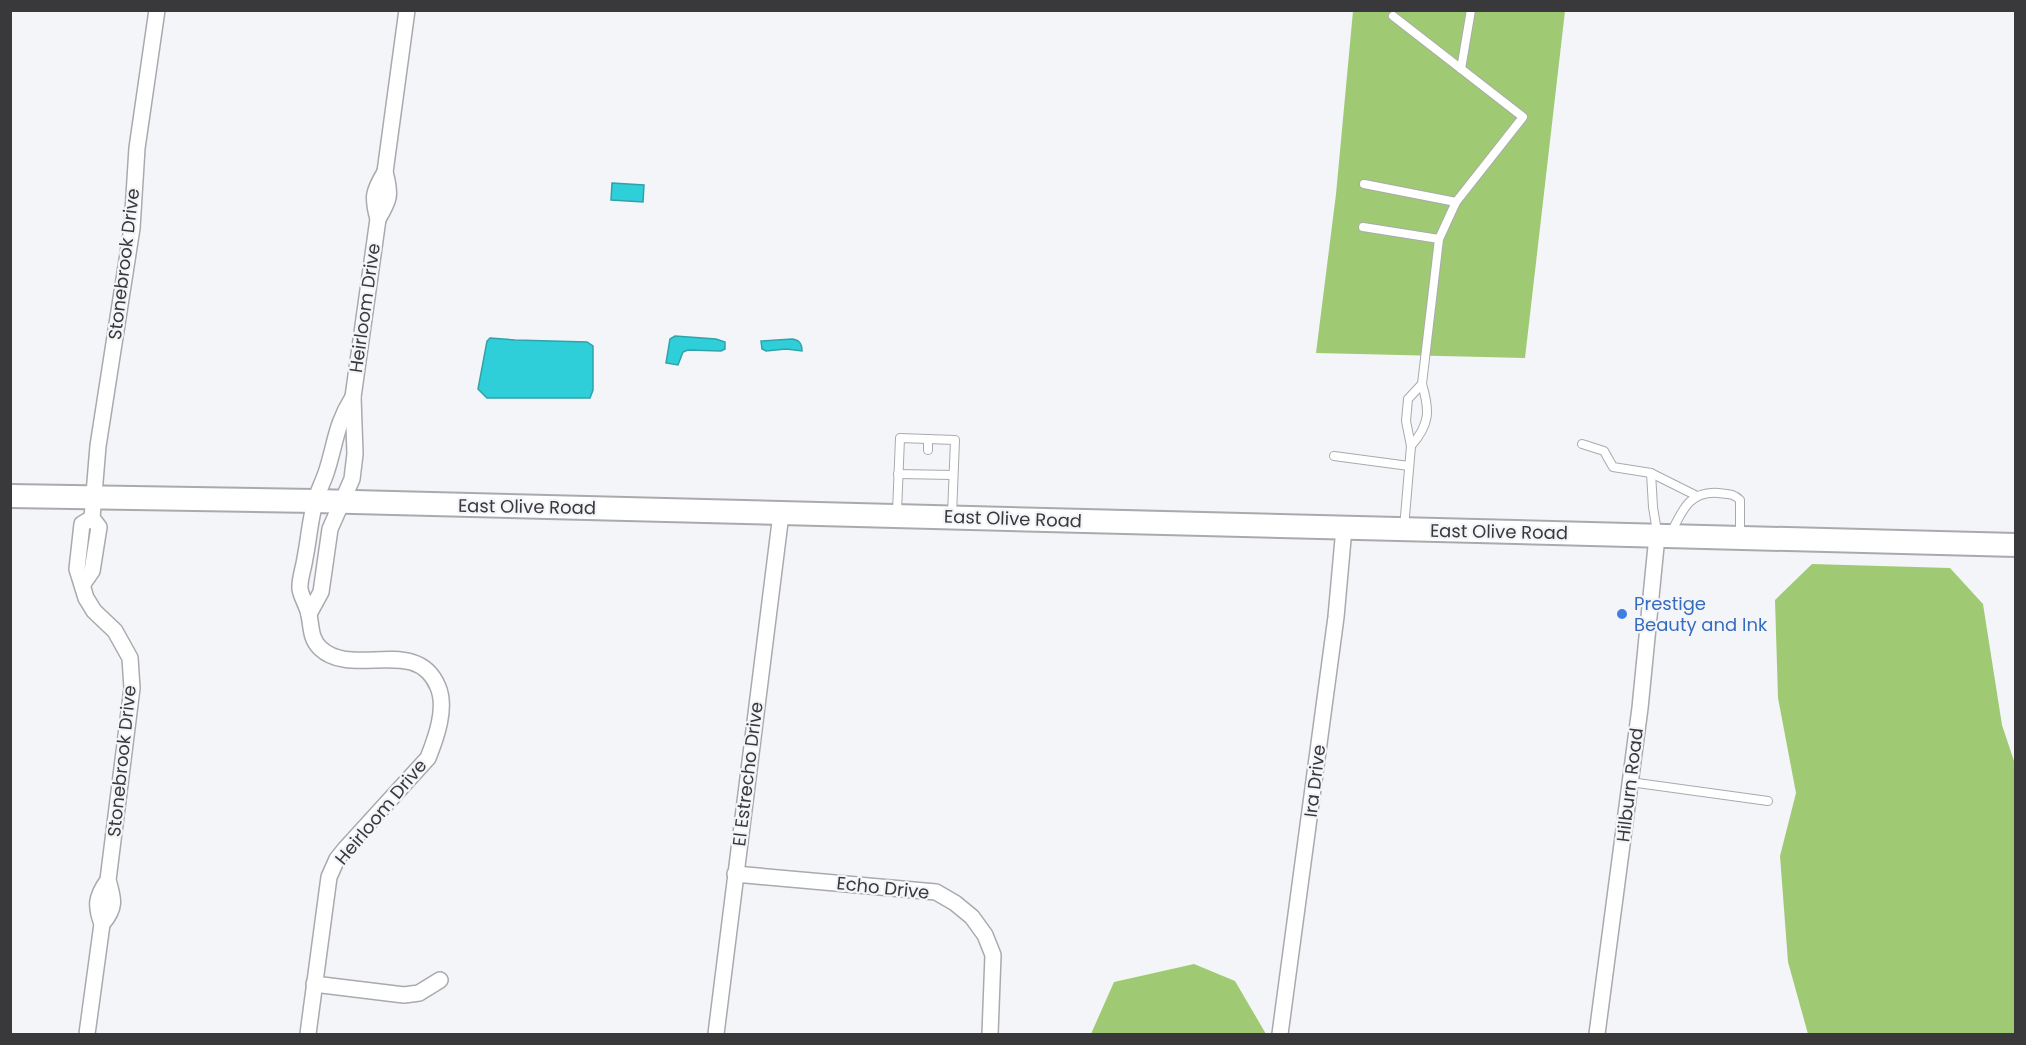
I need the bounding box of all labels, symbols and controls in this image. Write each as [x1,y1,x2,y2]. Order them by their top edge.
street label: Stonebrook Drive [102,187,145,341]
street label: Heirloom Drive [343,241,386,374]
street label: East Olive Road [458,493,596,520]
street label: East Olive Road [944,504,1082,533]
street label: East Olive Road [1430,518,1568,545]
place label: Prestige Beauty and Ink [1634,591,1768,637]
marker: Prestige Beauty and Ink [1615,607,1629,621]
street label: Stonebrook Drive [101,684,142,838]
street label: El Estrecho Drive [726,700,769,848]
street label: Hilburn Road [1610,726,1649,843]
street label: Ira Drive [1298,743,1331,819]
street label: Heirloom Drive [329,754,432,870]
street label: Echo Drive [835,870,931,905]

